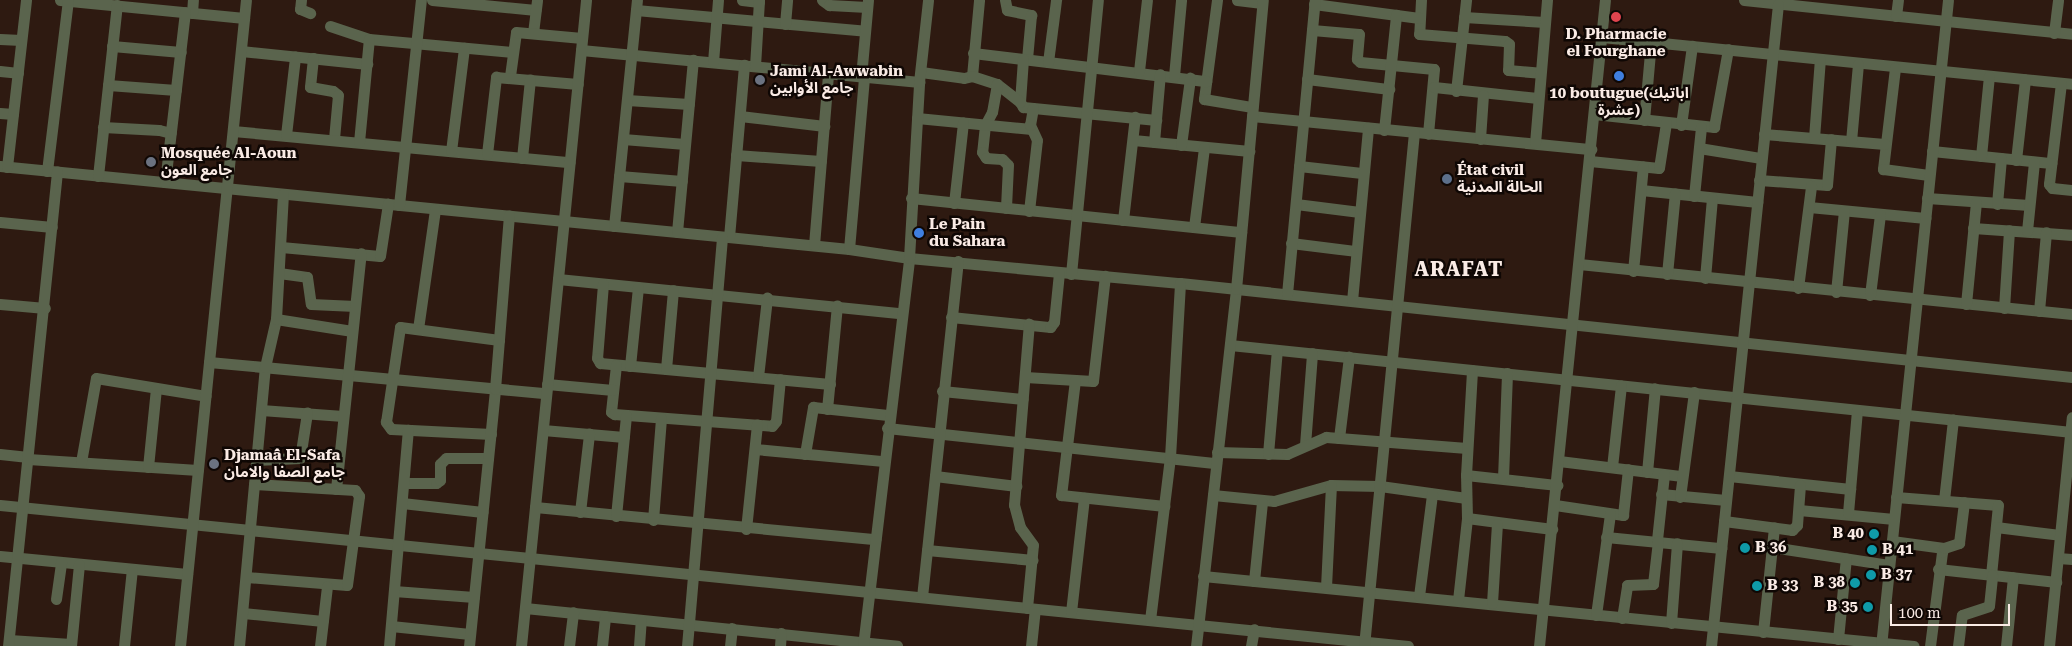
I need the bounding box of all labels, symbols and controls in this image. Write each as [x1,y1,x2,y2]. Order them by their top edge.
marker: D. Pharmacie el Fourghane [1610,11,1622,23]
place label: D. Pharmacie el Fourghane [1565,25,1667,60]
place label: Jami Al-Awwabin جامع الأوابين [770,62,903,97]
marker: 10 boutugue(اباتيك عشرة) [1613,70,1625,82]
marker: Jami Al-Awwabin جامع الأوابين [754,74,766,86]
place label: 10 boutugue(اباتيك عشرة) [1549,84,1689,119]
place label: Mosquée Al-Aoun جامع العون [161,144,297,179]
marker: Mosquée Al-Aoun جامع العون [145,156,157,168]
place label: État civil الحالة المدنية [1457,161,1542,196]
marker: État civil الحالة المدنية [1441,173,1453,185]
place label: Le Pain du Sahara [929,215,1005,250]
marker: Le Pain du Sahara [913,227,925,239]
district label: ARAFAT [1414,257,1504,281]
place label: Djamaâ El-Safa جامع الصفا والامان [224,446,345,481]
marker: Djamaâ El-Safa جامع الصفا والامان [208,458,220,470]
place label: B 40 [1833,525,1864,543]
marker: B 40 [1868,528,1880,540]
place label: B 36 [1755,539,1786,557]
place label: B 41 [1882,541,1913,559]
marker: B 36 [1739,542,1751,554]
marker: B 41 [1866,544,1878,556]
place label: B 37 [1881,566,1912,584]
marker: B 37 [1865,569,1877,581]
place label: B 38 [1814,574,1845,592]
place label: B 33 [1767,577,1798,595]
marker: B 38 [1849,577,1861,589]
marker: B 33 [1751,580,1763,592]
scale bar [1892,594,2012,626]
place label: B 35 [1827,598,1858,616]
marker: B 35 [1862,601,1874,613]
text: 100 m [1898,604,1941,622]

